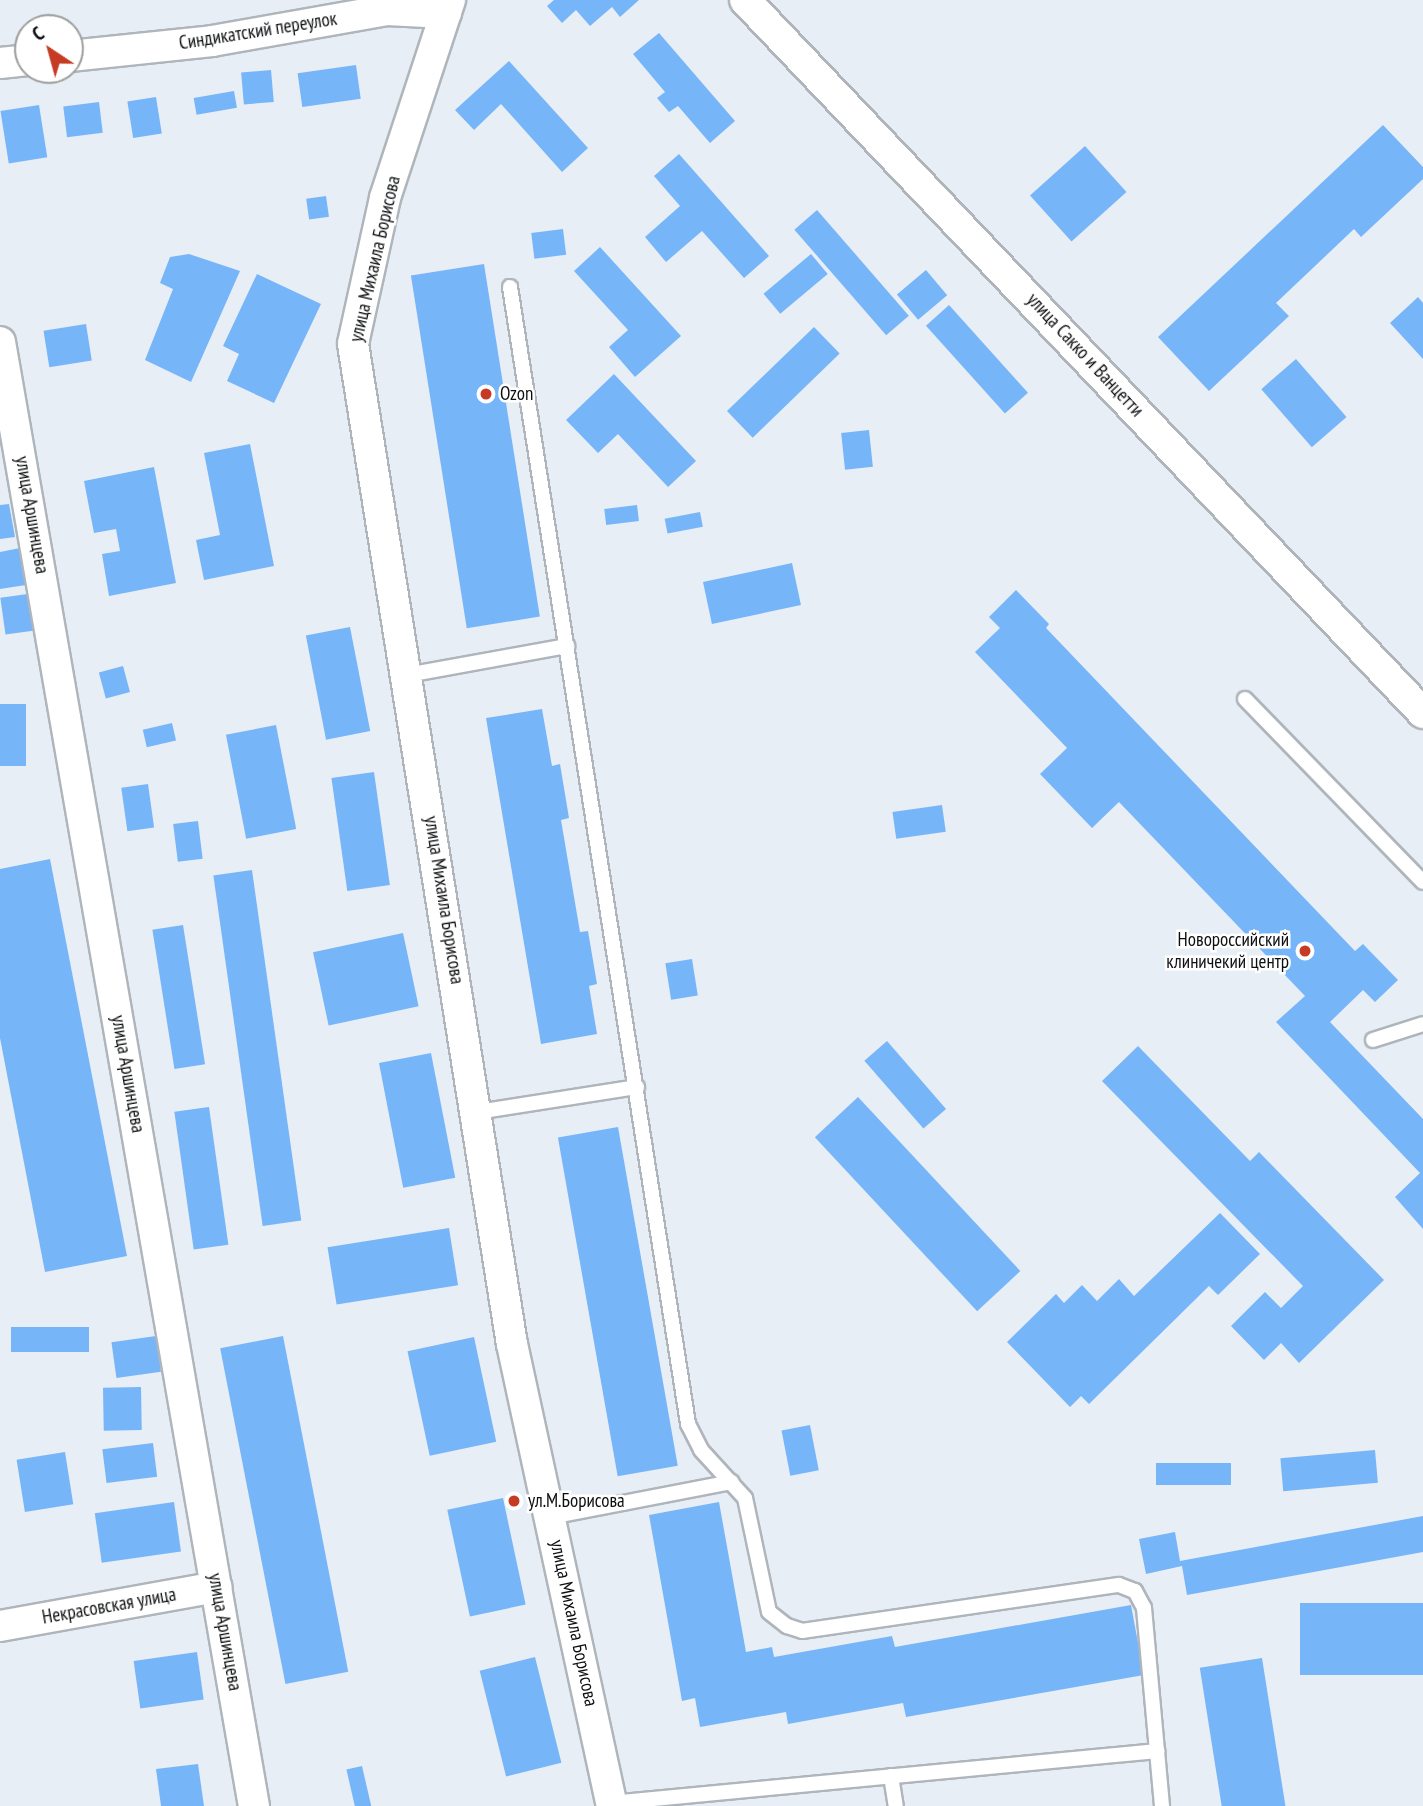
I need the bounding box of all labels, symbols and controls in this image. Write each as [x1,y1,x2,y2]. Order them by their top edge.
street label: Синдикатский переулок [177,7,339,55]
north arrow [14,14,84,84]
text: С [27,21,48,46]
street label: улица Михаила Борисова [345,174,405,344]
street label: улица Сакко и Ванцетти [1022,288,1148,422]
place label: Ozon [500,383,533,405]
marker: Ozon [478,386,494,402]
street label: улица Аршинцева [10,454,54,576]
street label: улица Михаила Борисова [419,814,469,986]
place label: Новороссийский клиничекий центр [1166,929,1289,973]
marker: Новороссийский клиничекий центр [1295,941,1315,961]
street label: улица Аршинцева [106,1013,150,1135]
place label: ул.М.Борисова [528,1490,625,1512]
marker: ул.М.Борисова [506,1493,522,1509]
street label: улица Михаила Борисова [545,1538,603,1708]
street label: улица Аршинцева [203,1571,247,1693]
street label: Некрасовская улица [40,1583,178,1629]

